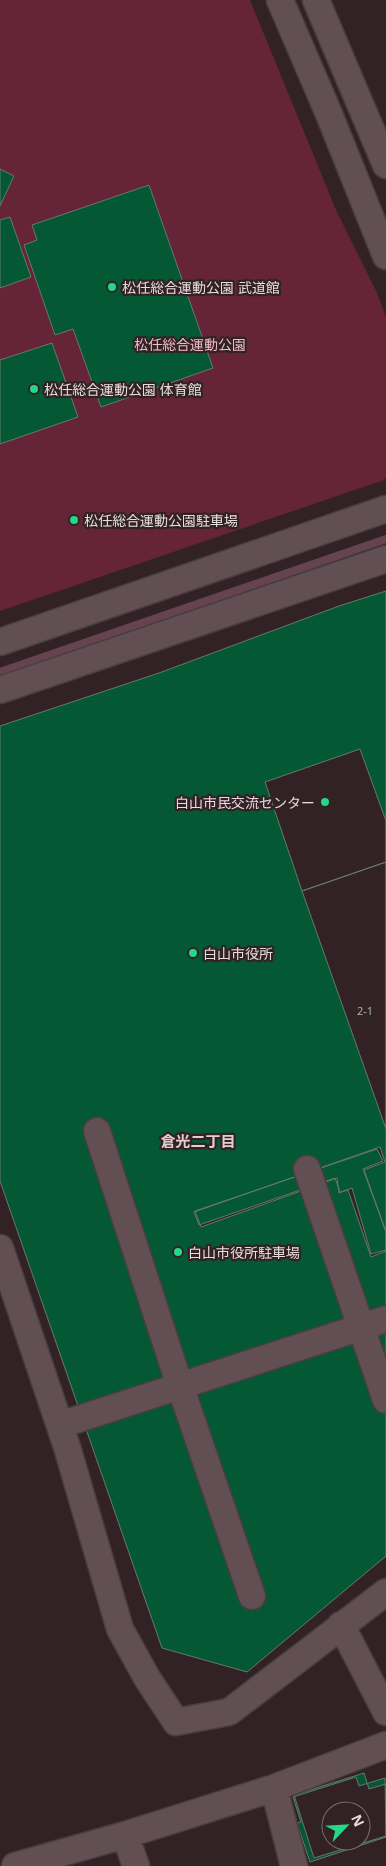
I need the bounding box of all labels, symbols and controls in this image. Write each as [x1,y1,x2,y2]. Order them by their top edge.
place label: 松任総合運動公園 武道館 [122,278,280,297]
marker: 松任総合運動公園 武道館 [106,281,118,293]
park label: 松任総合運動公園 [134,335,246,354]
place label: 松任総合運動公園 体育館 [44,380,202,399]
marker: 松任総合運動公園 体育館 [28,383,40,395]
place label: 松任総合運動公園駐車場 [84,511,238,530]
marker: 松任総合運動公園駐車場 [68,514,80,526]
place label: 白山市民交流センター [175,793,315,812]
marker: 白山市民交流センター [319,796,331,808]
place label: 白山市役所 [203,944,273,963]
marker: 白山市役所 [187,947,199,959]
house number: 2-1 [357,1003,373,1018]
district label: 倉光二丁目 [160,1131,236,1151]
place label: 白山市役所駐車場 [188,1243,300,1262]
marker: 白山市役所駐車場 [172,1246,184,1258]
north arrow [321,1801,371,1851]
text: N [347,1811,369,1829]

